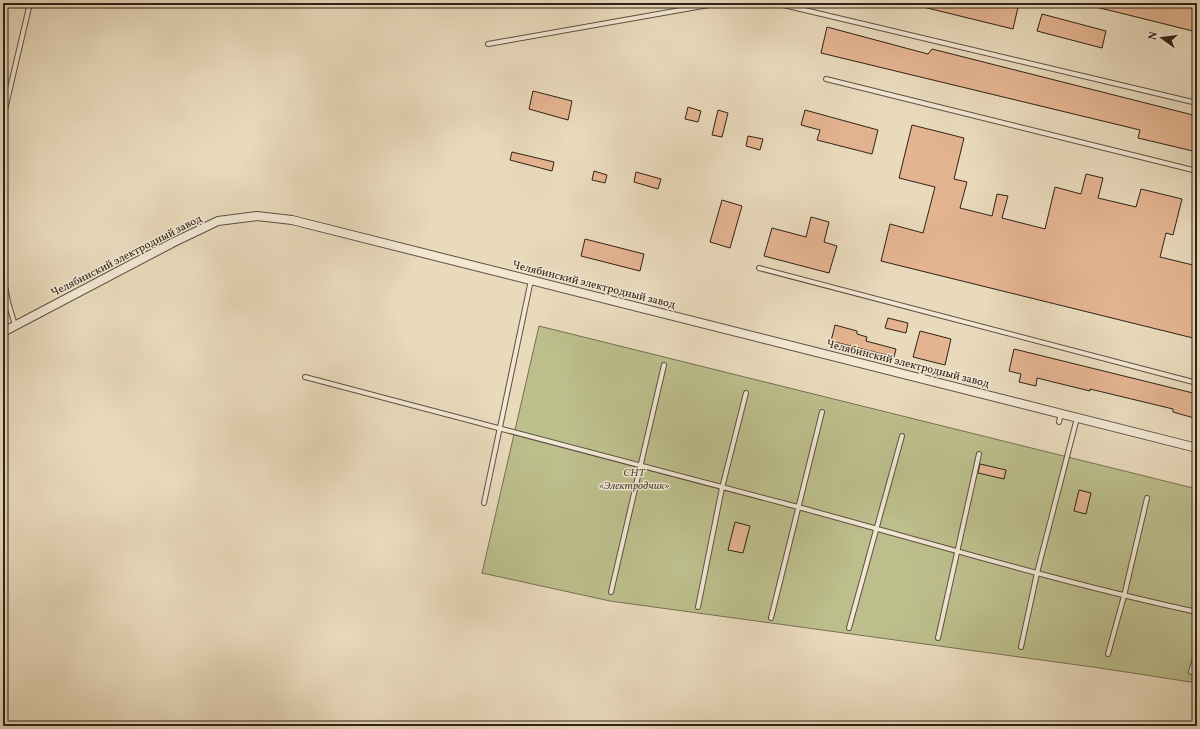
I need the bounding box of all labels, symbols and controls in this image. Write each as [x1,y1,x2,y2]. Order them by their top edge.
north arrow [1142,18,1182,58]
text: N [1146,30,1162,42]
street label: Челябинский электродный завод [49,211,205,301]
street label: Челябинский электродный завод [511,258,677,313]
street label: Челябинский электродный завод [825,337,991,392]
park label: СНТ «Электродчик» [599,466,669,494]

